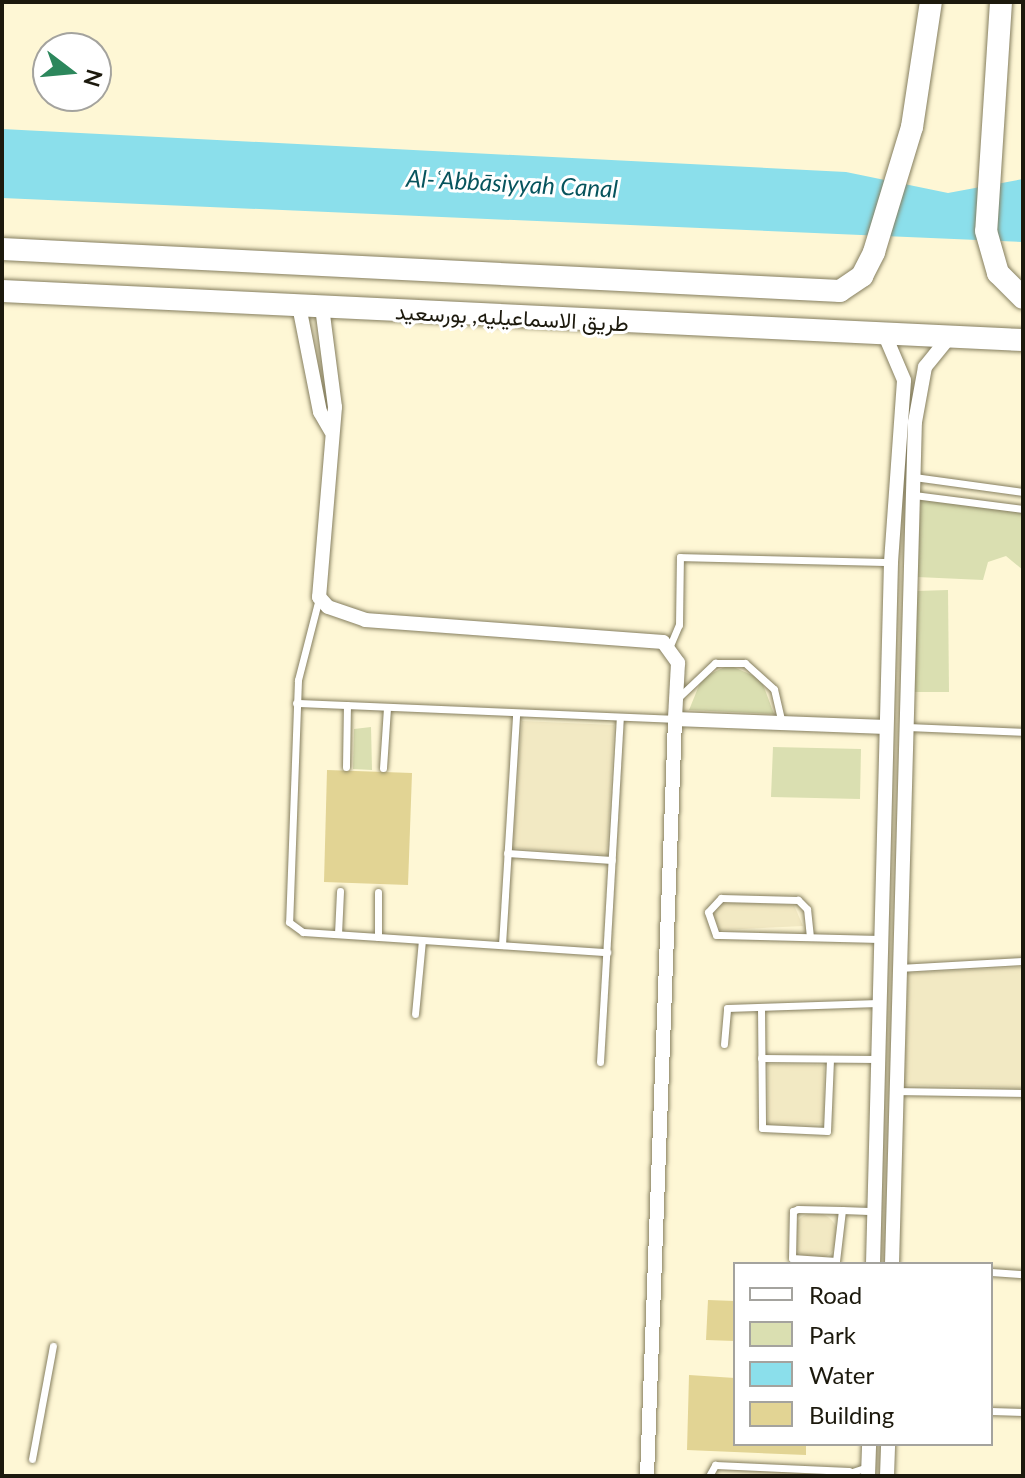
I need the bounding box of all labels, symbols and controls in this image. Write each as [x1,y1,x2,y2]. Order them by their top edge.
north arrow [32,32,112,112]
text: N [78,66,109,90]
water label: Al-ʿAbbāsiyyah Canal [405,163,619,203]
street label: طريق الاسماعيليه, بورسعيد [395,298,629,336]
legend [733,1262,993,1446]
text: Road [809,1280,862,1309]
text: Park [809,1320,856,1349]
text: Water [809,1360,874,1389]
text: Building [809,1400,894,1429]

